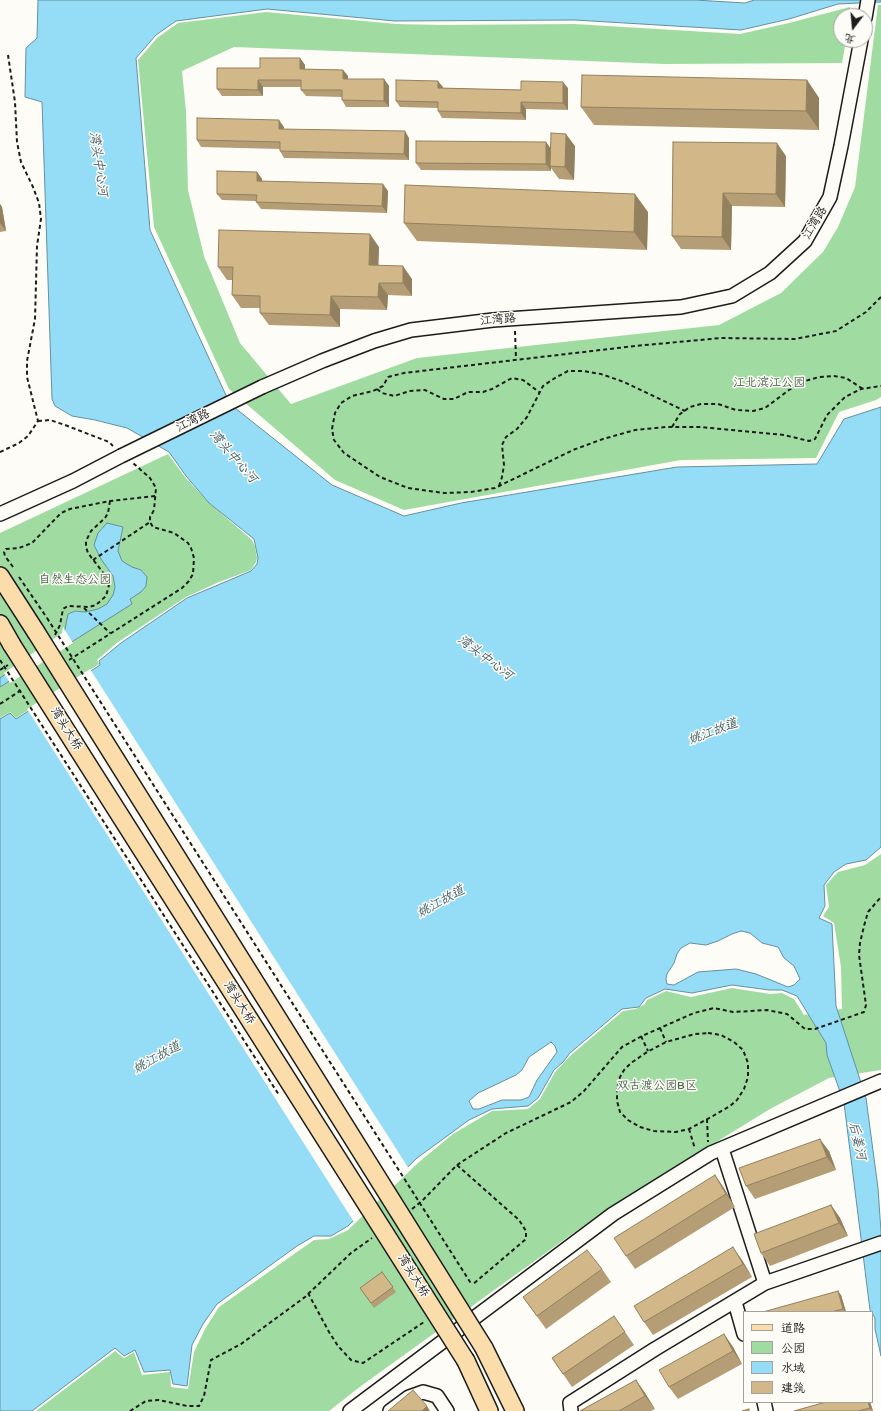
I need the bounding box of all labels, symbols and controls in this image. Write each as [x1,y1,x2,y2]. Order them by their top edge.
north arrow [833,8,873,48]
text: 北 [843,31,857,47]
water label: 湾头中心河 [86,131,110,197]
street label: 江湾路 [800,204,830,242]
street label: 江湾路 [479,311,517,329]
park label: 江北滨江公园 [733,376,805,390]
street label: 江湾路 [174,407,212,435]
water label: 湾头中心河 [206,427,260,487]
park label: 自然生态公园 [39,573,111,587]
water label: 湾头中心河 [454,632,516,684]
street label: 湾头大桥 [47,705,85,753]
water label: 姚江故道 [686,715,740,749]
water label: 姚江故道 [414,883,468,921]
street label: 湾头大桥 [220,979,258,1027]
water label: 姚江故道 [130,1039,184,1077]
park label: 双古渡公园B区 [617,1079,697,1093]
water label: 后姜河 [845,1120,869,1162]
street label: 湾头大桥 [394,1252,432,1300]
legend [743,1311,873,1403]
text: 道路 [781,1321,805,1335]
text: 公园 [781,1341,805,1355]
text: 水域 [781,1361,805,1375]
text: 建筑 [781,1381,805,1395]

